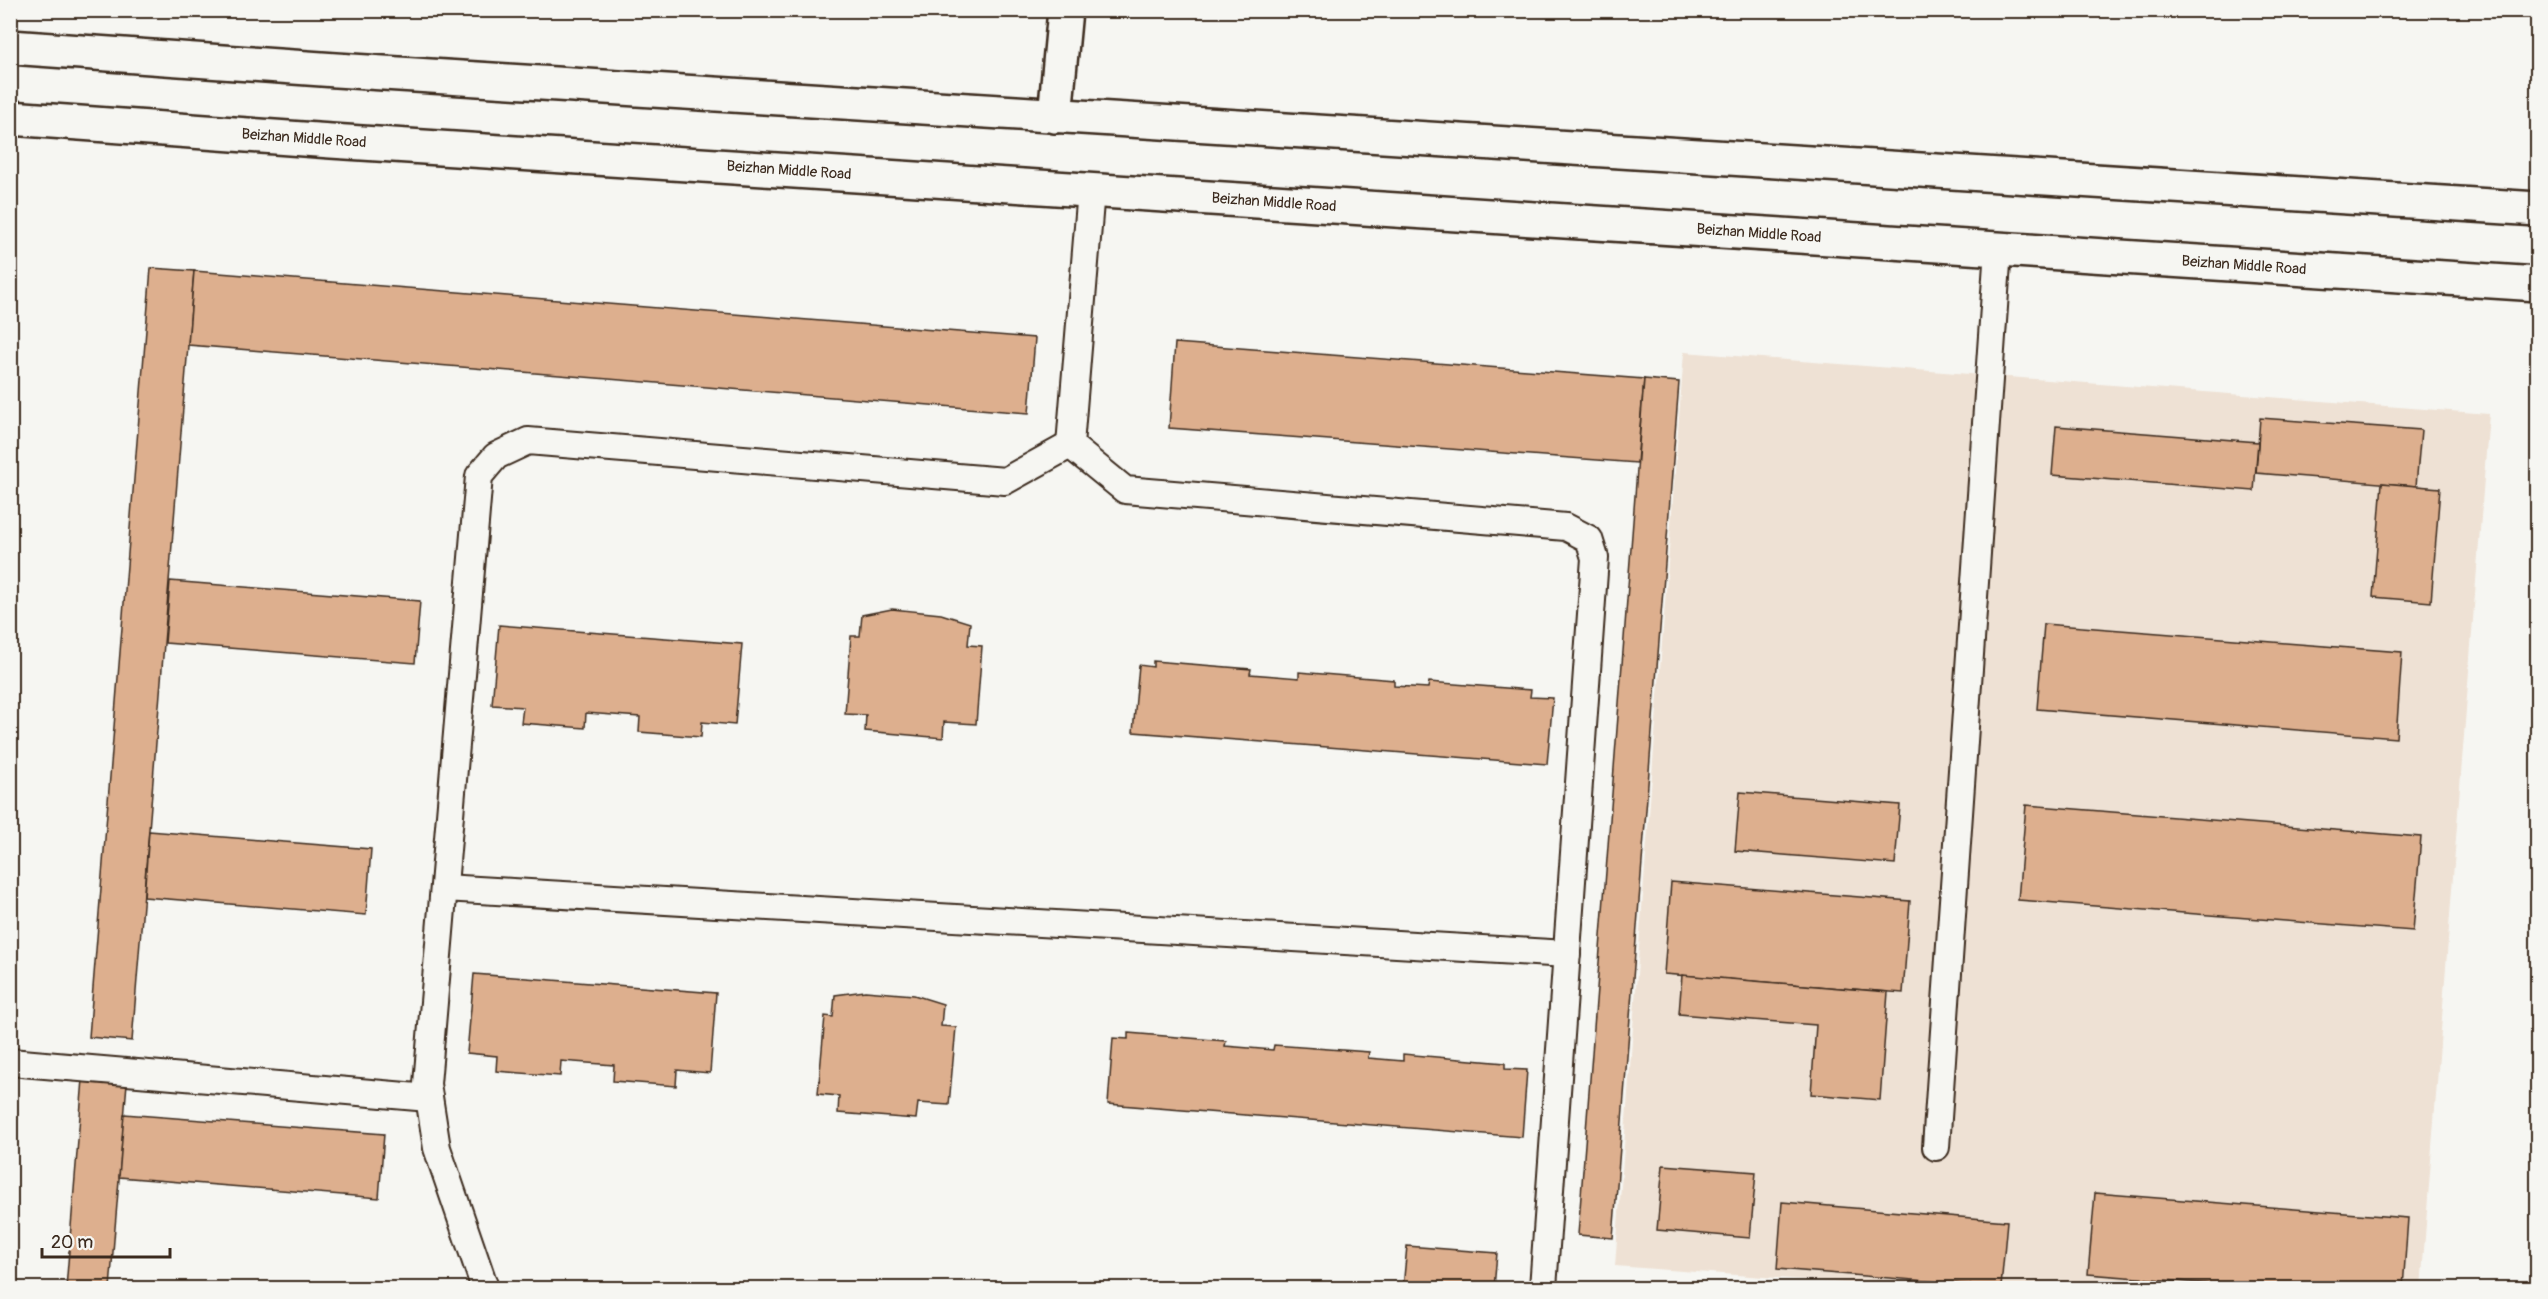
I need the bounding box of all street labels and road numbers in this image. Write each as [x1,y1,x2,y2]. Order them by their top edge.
street label: Beizhan Middle Road [241,125,367,152]
street label: Beizhan Middle Road [726,157,852,184]
street label: Beizhan Middle Road [1211,189,1337,216]
street label: Beizhan Middle Road [1696,220,1822,247]
street label: Beizhan Middle Road [2181,252,2307,279]

